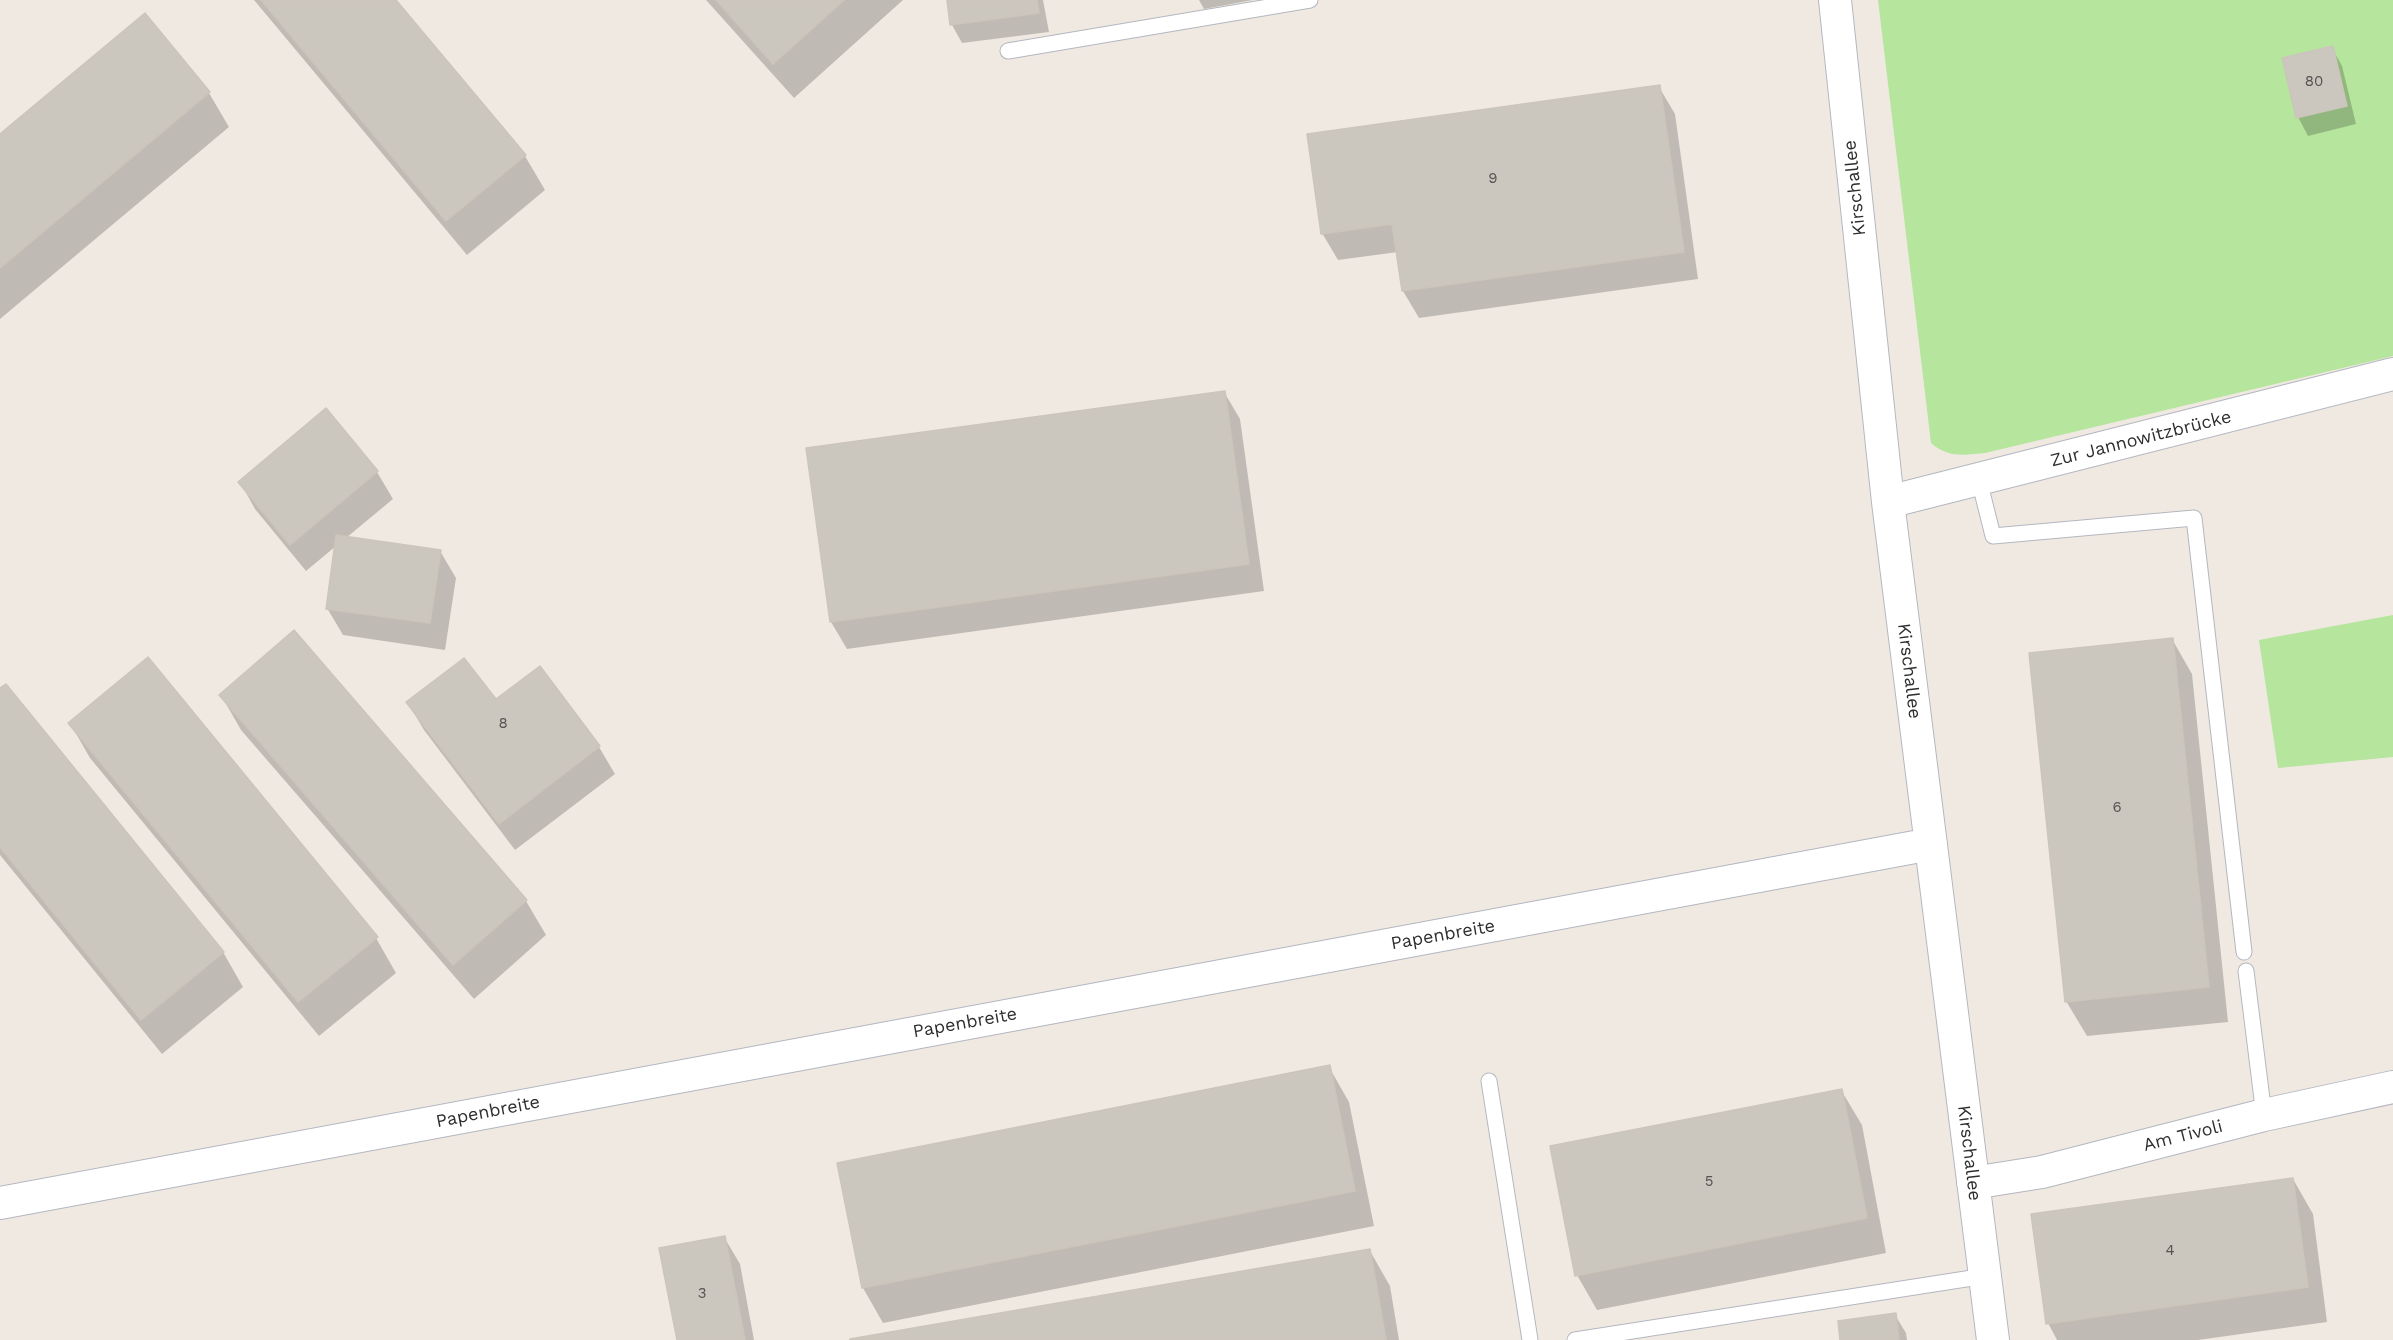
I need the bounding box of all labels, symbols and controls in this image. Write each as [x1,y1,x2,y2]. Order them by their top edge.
house number: 80 [2305,73,2323,91]
street label: Kirschallee [1839,139,1871,237]
house number: 9 [1488,170,1498,188]
street label: Zur Jannowitzbrücke [2048,406,2234,472]
street label: Kirschallee [1892,622,1926,720]
house number: 8 [498,715,508,733]
house number: 6 [2112,799,2122,817]
street label: Papenbreite [1389,915,1497,955]
street label: Papenbreite [911,1003,1019,1043]
street label: Papenbreite [434,1091,542,1133]
street label: Kirschallee [1952,1104,1986,1202]
street label: Am Tivoli [2141,1116,2225,1156]
house number: 5 [1705,1173,1713,1191]
house number: 4 [2165,1242,2175,1260]
house number: 3 [698,1285,706,1303]

